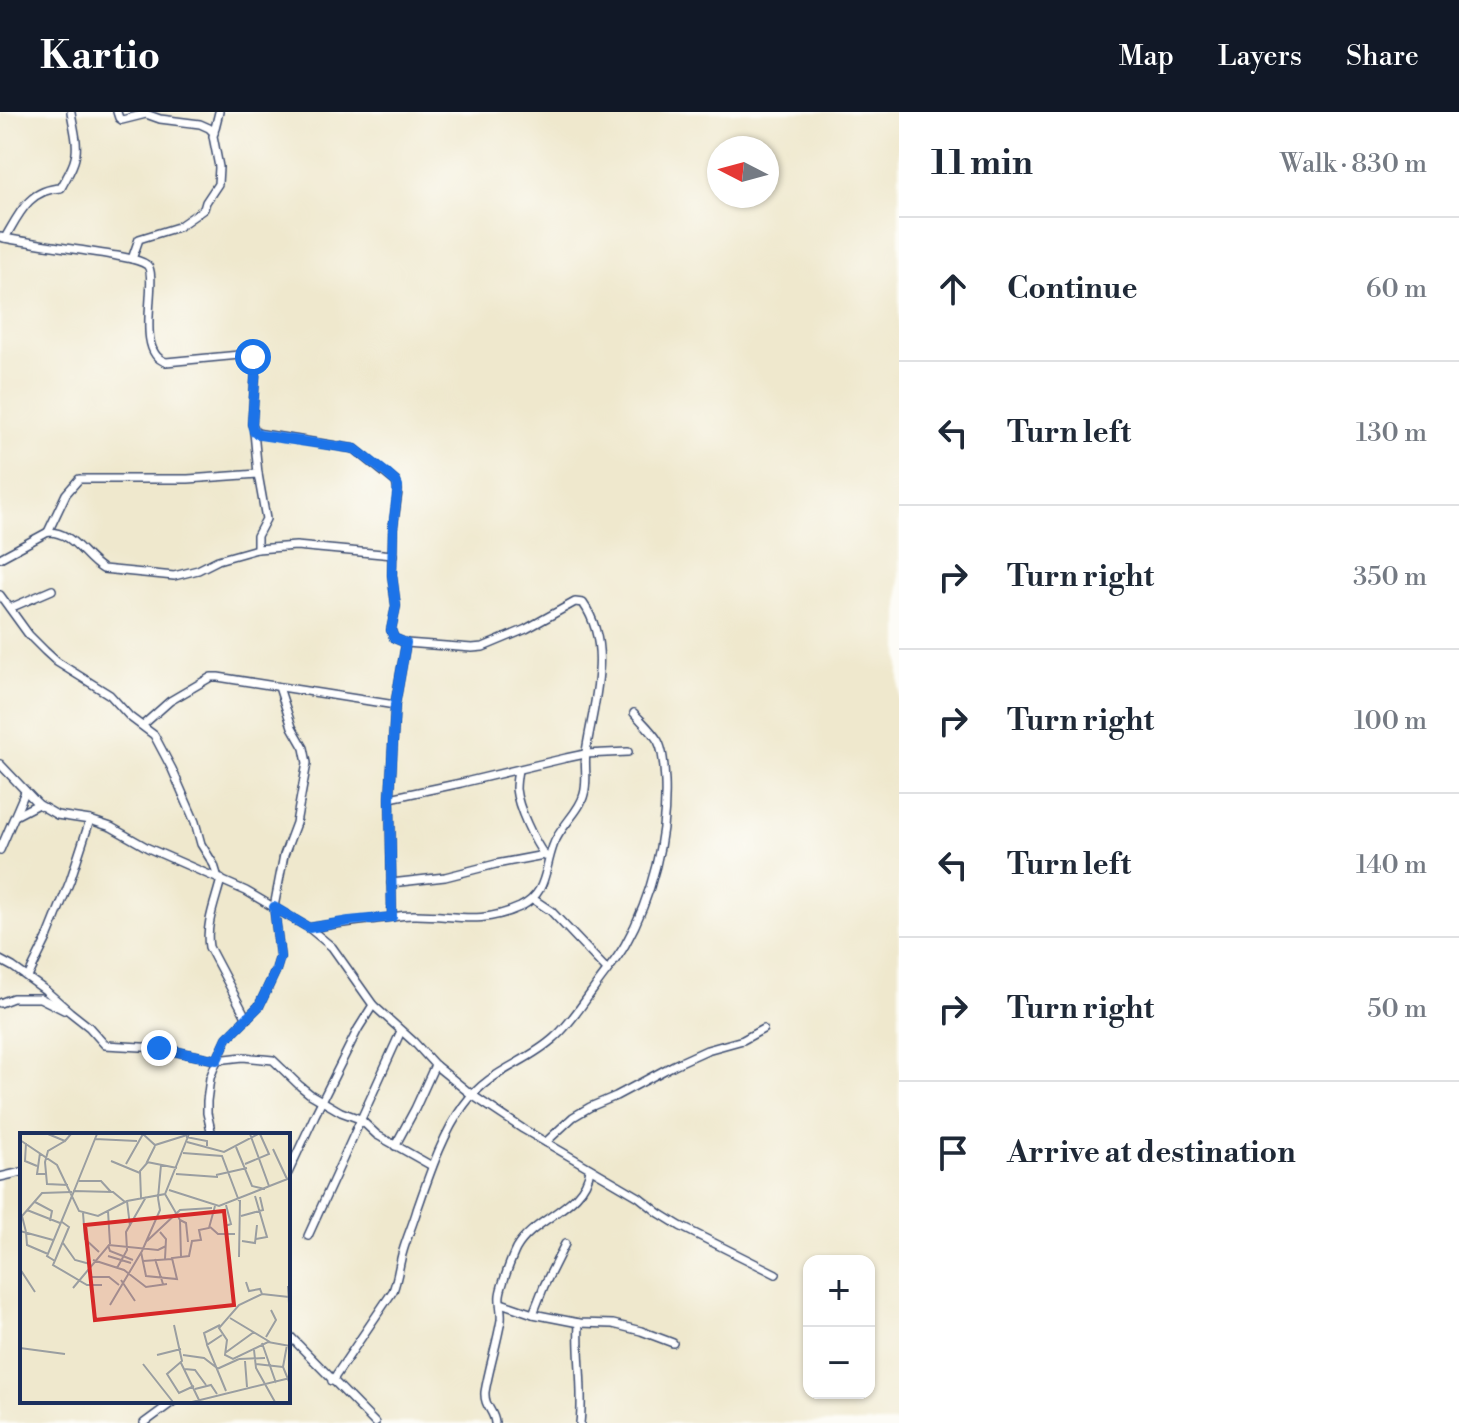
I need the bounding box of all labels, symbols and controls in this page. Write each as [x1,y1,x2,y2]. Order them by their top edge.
text: Kartio [40,33,160,80]
text: Map [1119,39,1174,74]
text: Layers [1218,39,1302,74]
text: Share [1346,39,1419,74]
north arrow [707,136,779,208]
text: 11 min [931,143,1033,185]
text: Walk · 830 m [1280,148,1427,180]
icon: ahead [931,267,975,311]
text: Continue [1007,270,1138,308]
text: 60 m [1366,273,1427,305]
route start [235,339,271,375]
icon: left [931,411,975,455]
text: Turn left [1007,414,1131,452]
text: 130 m [1356,417,1427,449]
icon: right [931,555,975,599]
text: Turn right [1007,558,1154,596]
text: 350 m [1353,561,1427,593]
icon: right [931,699,975,743]
text: Turn right [1007,702,1154,740]
text: 100 m [1354,705,1427,737]
icon: left [931,843,975,887]
text: Turn left [1007,846,1131,884]
text: 140 m [1356,849,1427,881]
icon: right [931,987,975,1031]
text: Turn right [1007,990,1154,1028]
text: 50 m [1367,993,1427,1025]
route end [141,1030,177,1066]
icon: arrive [931,1131,975,1175]
inset map [20,1133,290,1403]
text: Arrive at destination [1007,1134,1296,1172]
map controls [803,1255,875,1399]
button: + [803,1255,875,1327]
button: − [803,1327,875,1399]

